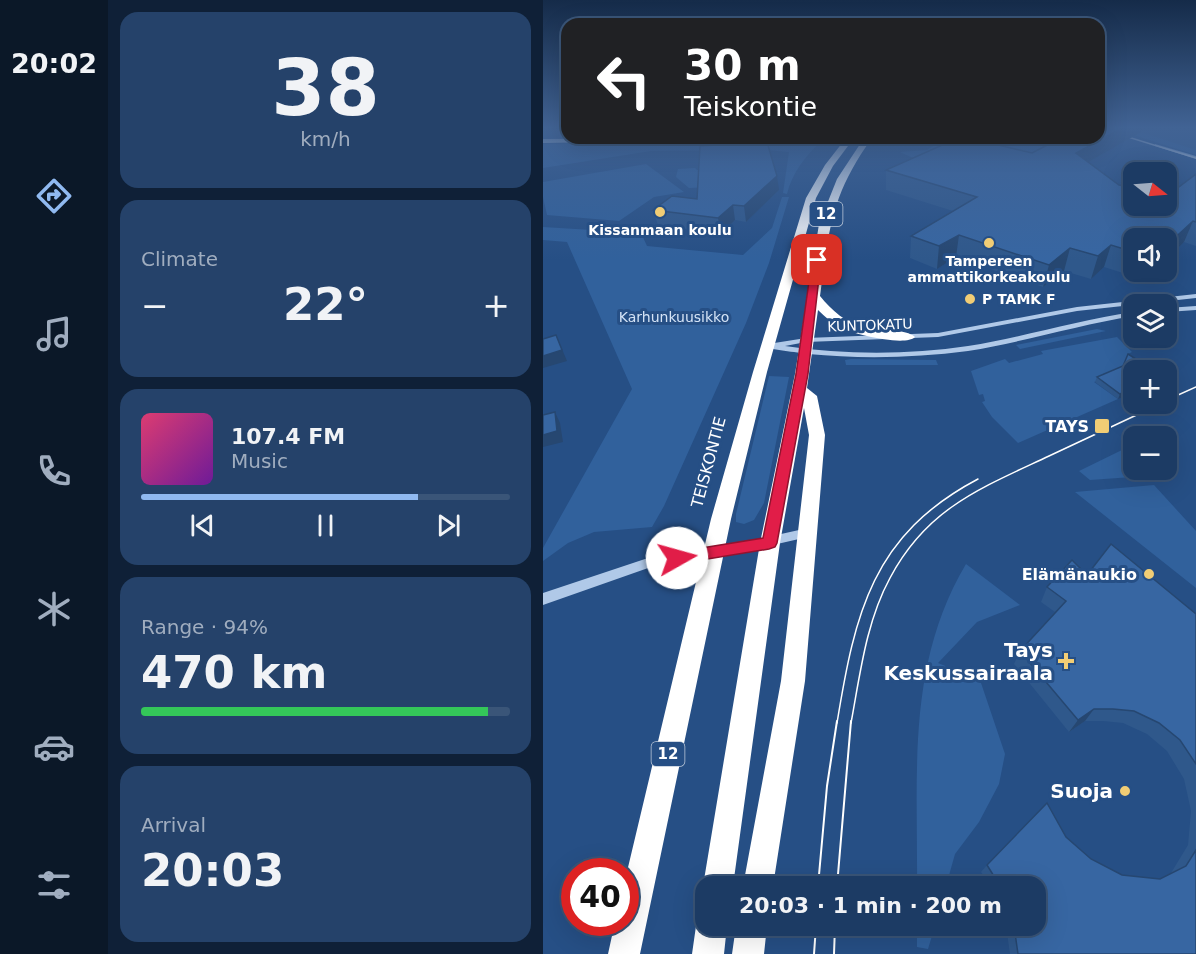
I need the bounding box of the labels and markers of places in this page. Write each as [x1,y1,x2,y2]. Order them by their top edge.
marker: Kissanmaan koulu [653,205,667,219]
place label: Kissanmaan koulu [588,222,732,238]
pin [791,234,842,285]
marker: Tampereen ammattikorkeakoulu [982,236,996,250]
place label: Tampereen ammattikorkeakoulu [908,253,1070,285]
place label: P TAMK F [982,291,1056,307]
marker: P TAMK F [963,292,977,306]
place label: TAYS [1045,417,1089,436]
marker: TAYS [1093,417,1111,435]
place label: Elämänaukio [1022,565,1137,584]
marker: Elämänaukio [1142,567,1156,581]
place label: Tays Keskussairaala [883,638,1053,685]
marker: Tays Keskussairaala [1057,652,1075,670]
place label: Suoja [1050,779,1113,803]
marker: Suoja [1118,784,1132,798]

